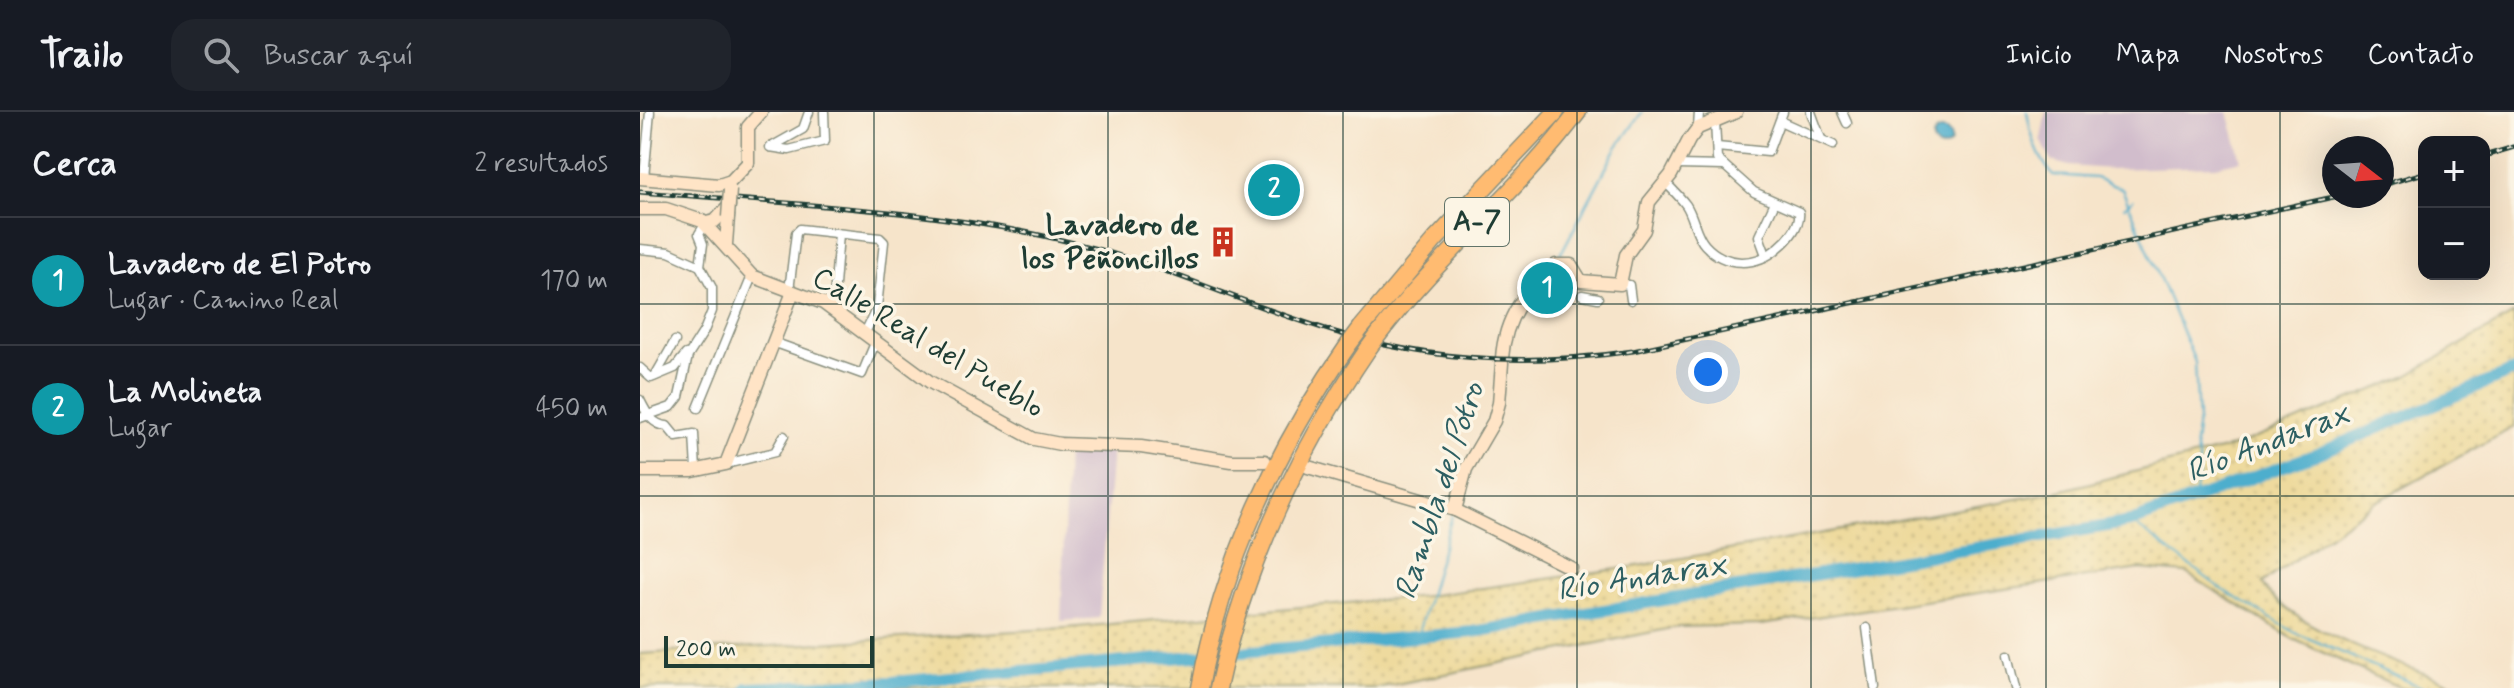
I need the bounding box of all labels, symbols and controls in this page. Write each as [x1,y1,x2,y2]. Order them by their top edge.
search box [171,19,731,91]
text: Trailo [40,31,123,80]
icon: search [199,33,243,77]
text: Buscar aquí [263,36,414,75]
text: Inicio [2005,37,2072,74]
text: Mapa [2116,37,2180,74]
text: Nosotros [2224,37,2323,74]
text: Contacto [2367,37,2474,74]
north arrow [2322,136,2394,208]
map controls [2418,136,2490,280]
button: + [2418,136,2490,208]
text: Cerca [32,142,117,187]
text: 2 resultados [475,147,608,181]
pin: 2 [1248,160,1300,220]
road number: A-7 [1445,198,1509,246]
place label: Lavadero de los Peñoncillos [1021,206,1200,279]
button: − [2418,208,2490,280]
building icon: Lavadero de los Peñoncillos [1206,225,1240,259]
text: Lavadero de El Potro [108,245,371,284]
street label: Calle Real del Pueblo [805,258,1051,428]
pin: 1 [1521,258,1573,318]
text: 1 [52,264,64,298]
text: 170 m [540,264,608,298]
text: Lugar · Camino Real [108,284,338,318]
your location [1688,352,1728,392]
text: La Molineta [108,373,262,412]
water label: Rambla del Potro [1385,376,1495,605]
text: 2 [52,392,64,426]
text: 450 m [536,392,608,426]
water label: Río Andarax [2181,392,2357,493]
text: Lugar [108,412,172,446]
water label: Río Andarax [1554,544,1731,612]
scale bar [664,632,874,668]
text: 200 m [676,636,736,664]

